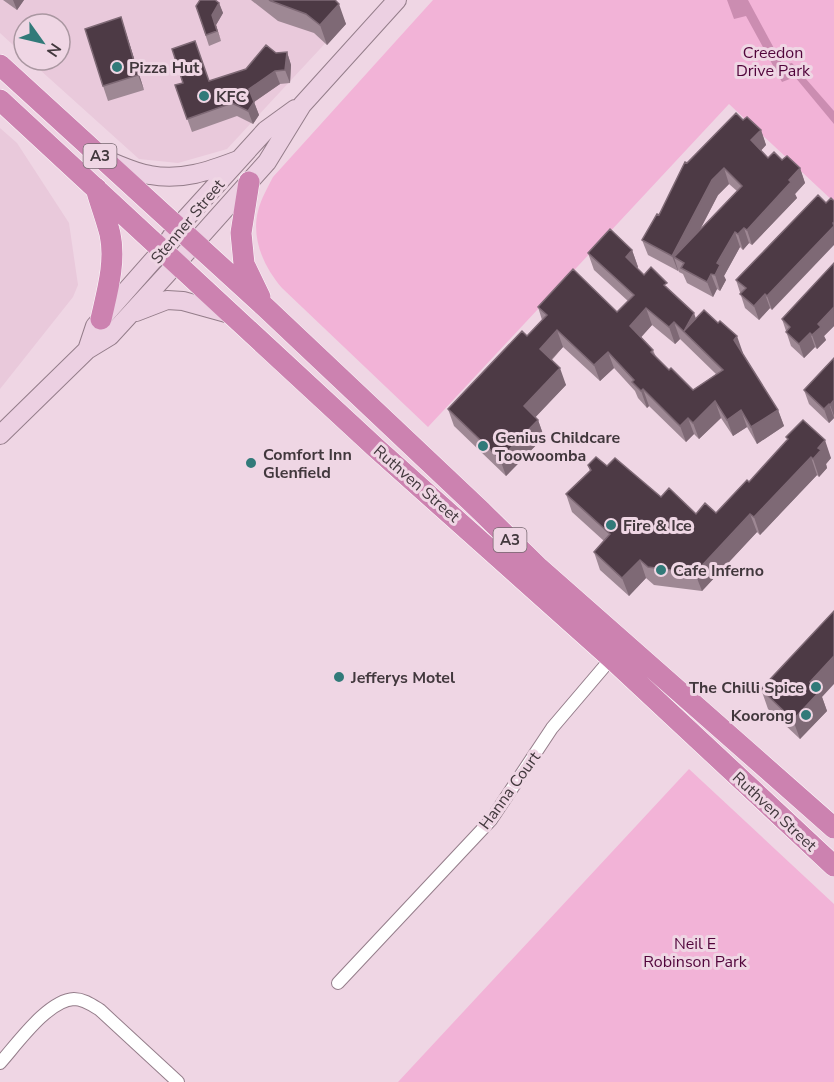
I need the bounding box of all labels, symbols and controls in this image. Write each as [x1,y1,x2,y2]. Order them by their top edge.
north arrow [12,12,72,72]
text: N [41,39,66,61]
park label: Creedon Drive Park [736,42,811,82]
place label: Pizza Hut [129,57,200,79]
marker: Pizza Hut [110,60,124,74]
place label: KFC [216,86,246,108]
marker: KFC [197,89,211,103]
road number: A3 [84,144,116,168]
street label: Stenner Street [146,174,230,269]
place label: Genius Childcare Toowoomba [495,427,621,467]
marker: Genius Childcare Toowoomba [476,439,490,453]
street label: Ruthven Street [368,440,465,528]
place label: Comfort Inn Glenfield [263,444,352,484]
marker: Comfort Inn Glenfield [244,456,258,470]
place label: Fire & Ice [623,515,692,537]
marker: Fire & Ice [604,518,618,532]
road number: A3 [494,528,526,552]
place label: Cafe Inferno [673,560,764,582]
marker: Cafe Inferno [654,563,668,577]
place label: Jefferys Motel [350,667,455,689]
marker: Jefferys Motel [332,670,346,684]
place label: The Chilli Spice [689,677,804,699]
marker: The Chilli Spice [809,680,823,694]
place label: Koorong [731,705,794,727]
marker: Koorong [799,708,813,722]
street label: Hanna Court [474,747,546,834]
street label: Ruthven Street [727,767,822,857]
park label: Neil E Robinson Park [643,933,748,973]

